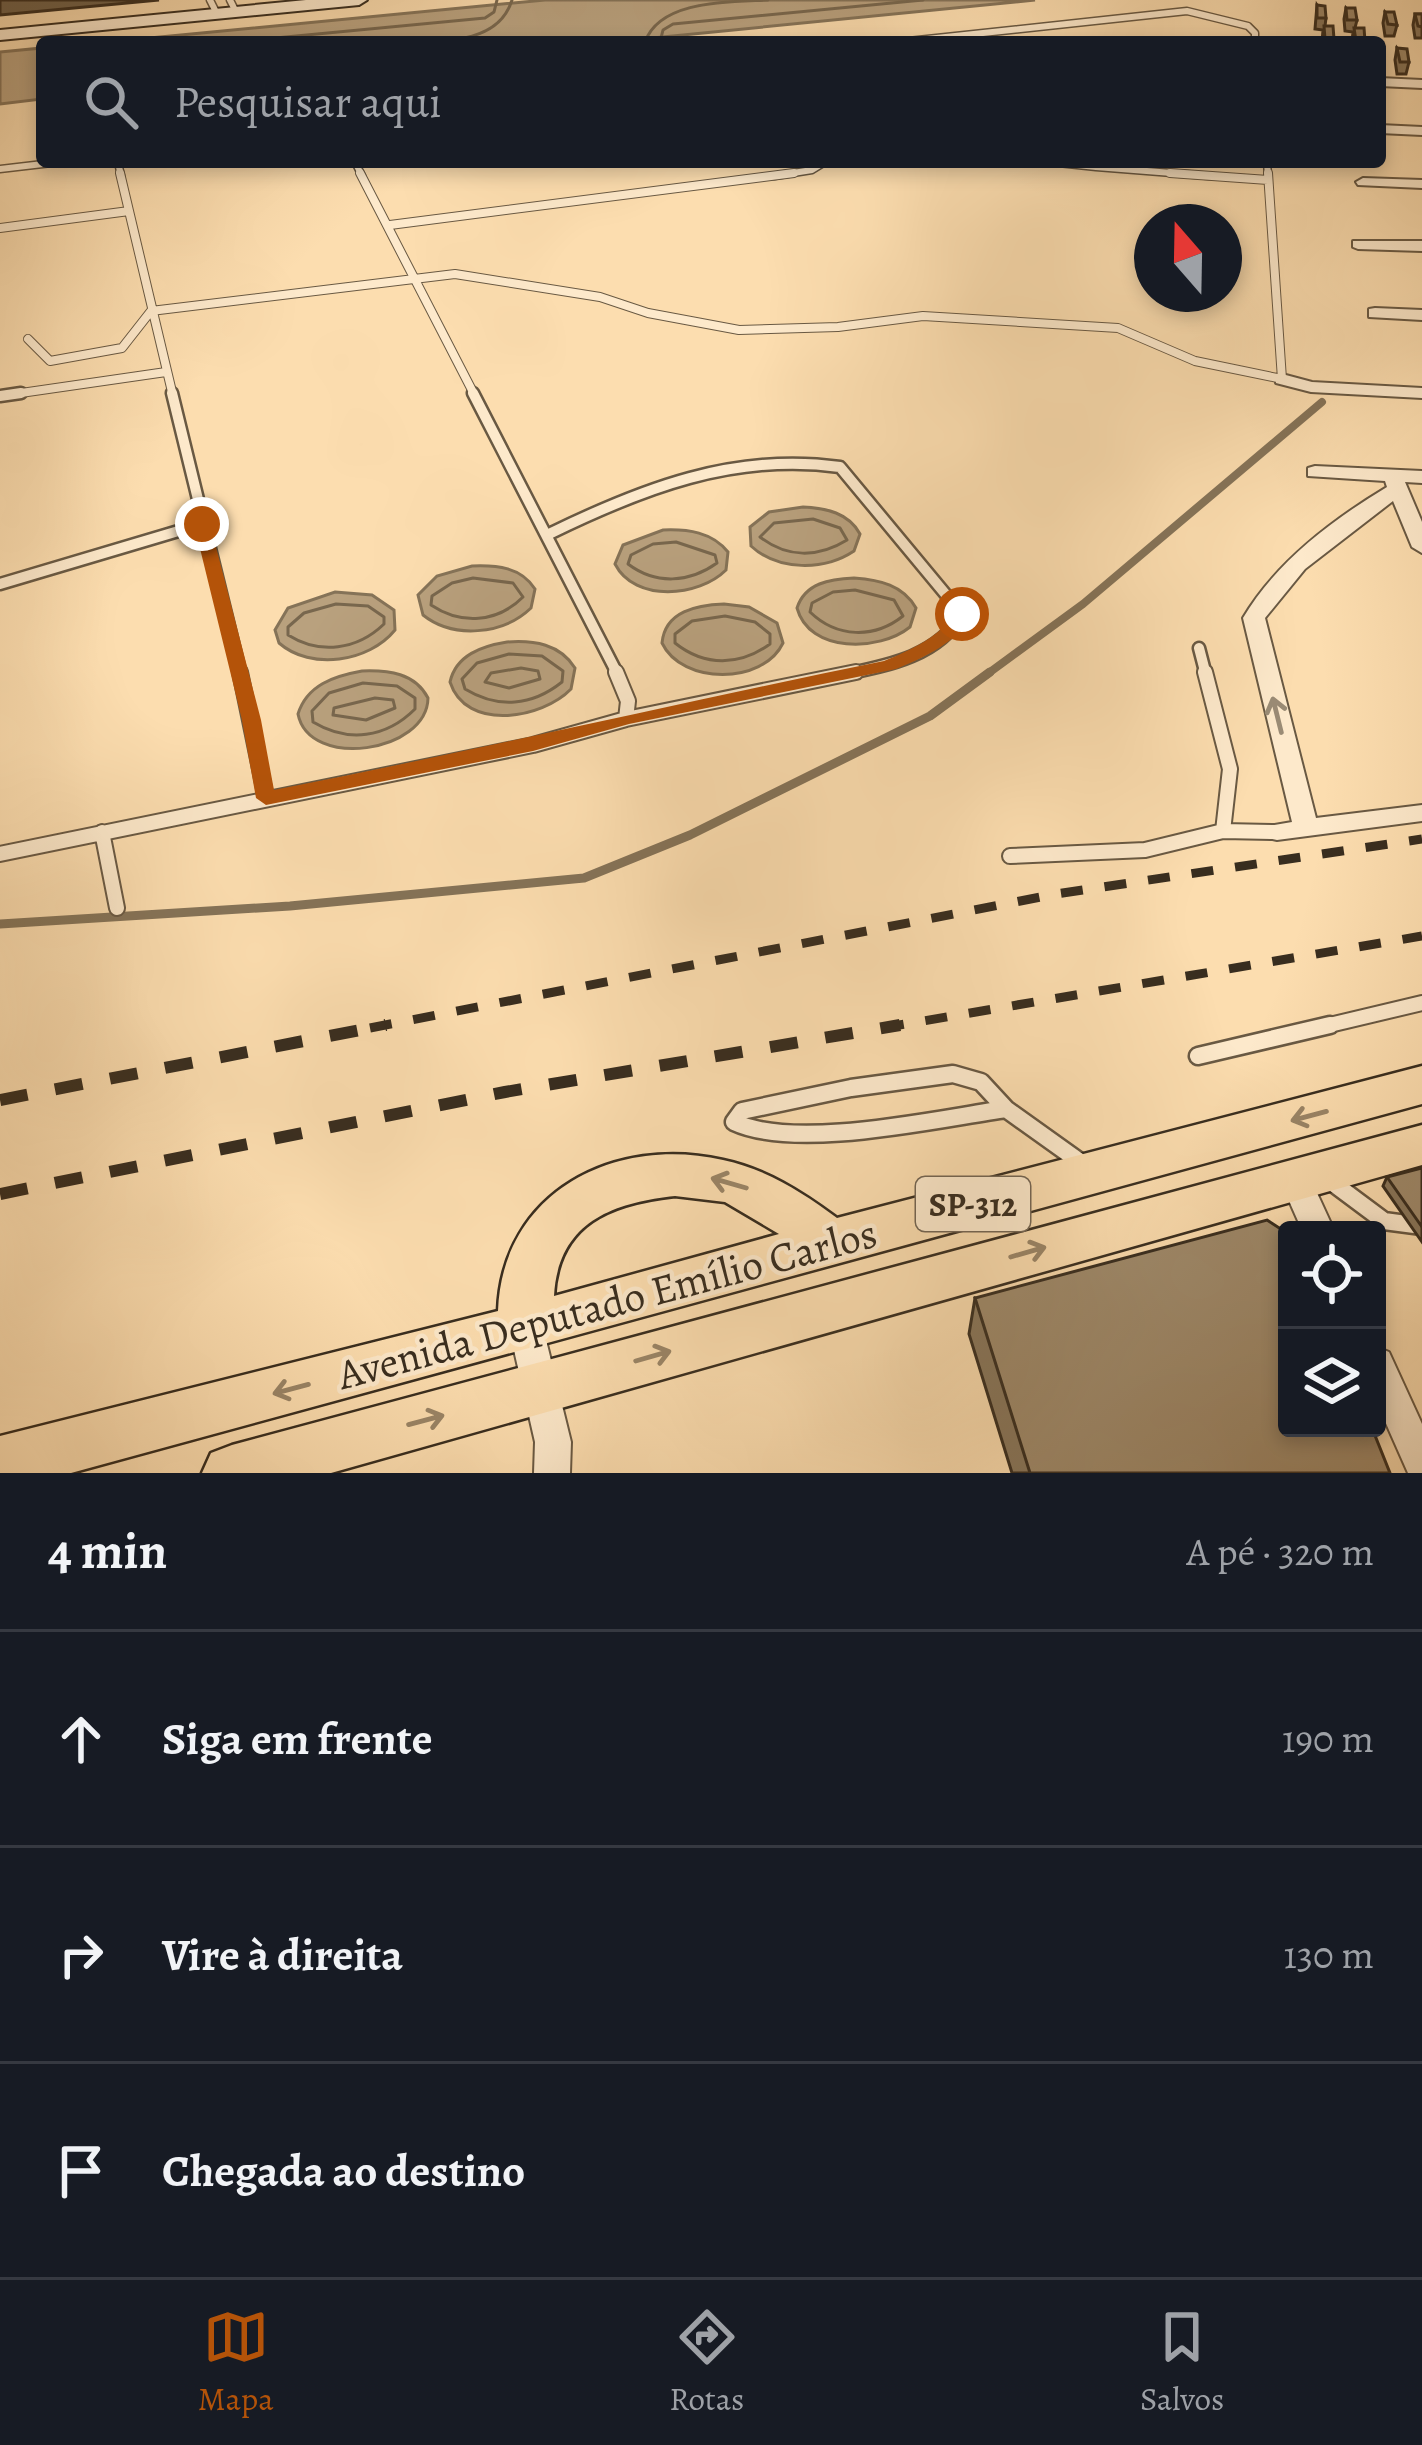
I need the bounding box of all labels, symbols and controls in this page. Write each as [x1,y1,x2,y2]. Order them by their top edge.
search box [36,36,1386,168]
icon: search [78,69,144,135]
text: Pesquisar aqui [174,71,442,133]
north arrow [1134,204,1242,312]
route end [175,497,229,551]
route start [935,587,989,641]
one-way arrow [1265,696,1287,734]
one-way arrow [1291,1106,1329,1128]
one-way arrow [711,1171,749,1193]
road number: SP-312 [916,1177,1030,1231]
street label: Avenida Deputado Emílio Carlos [330,1204,883,1403]
map controls [1278,1221,1386,1437]
button: locate [1278,1221,1386,1329]
one-way arrow [1009,1239,1047,1261]
button: layers [1278,1329,1386,1437]
one-way arrow [633,1344,671,1366]
one-way arrow [272,1379,310,1401]
one-way arrow [406,1407,444,1429]
text: 4 min [48,1516,167,1586]
text: A pé · 320 m [1187,1525,1374,1578]
icon: ahead [48,1706,114,1772]
text: Siga em frente [162,1708,432,1770]
text: 190 m [1282,1712,1374,1765]
icon: right [48,1922,114,1988]
text: Vire à direita [162,1924,403,1986]
text: 130 m [1283,1928,1374,1981]
icon: arrive [48,2138,114,2204]
text: Chegada ao destino [162,2140,525,2202]
tab: Mapa [198,2304,274,2421]
tab: Rotas [669,2304,744,2421]
tab: Salvos [1140,2304,1224,2421]

